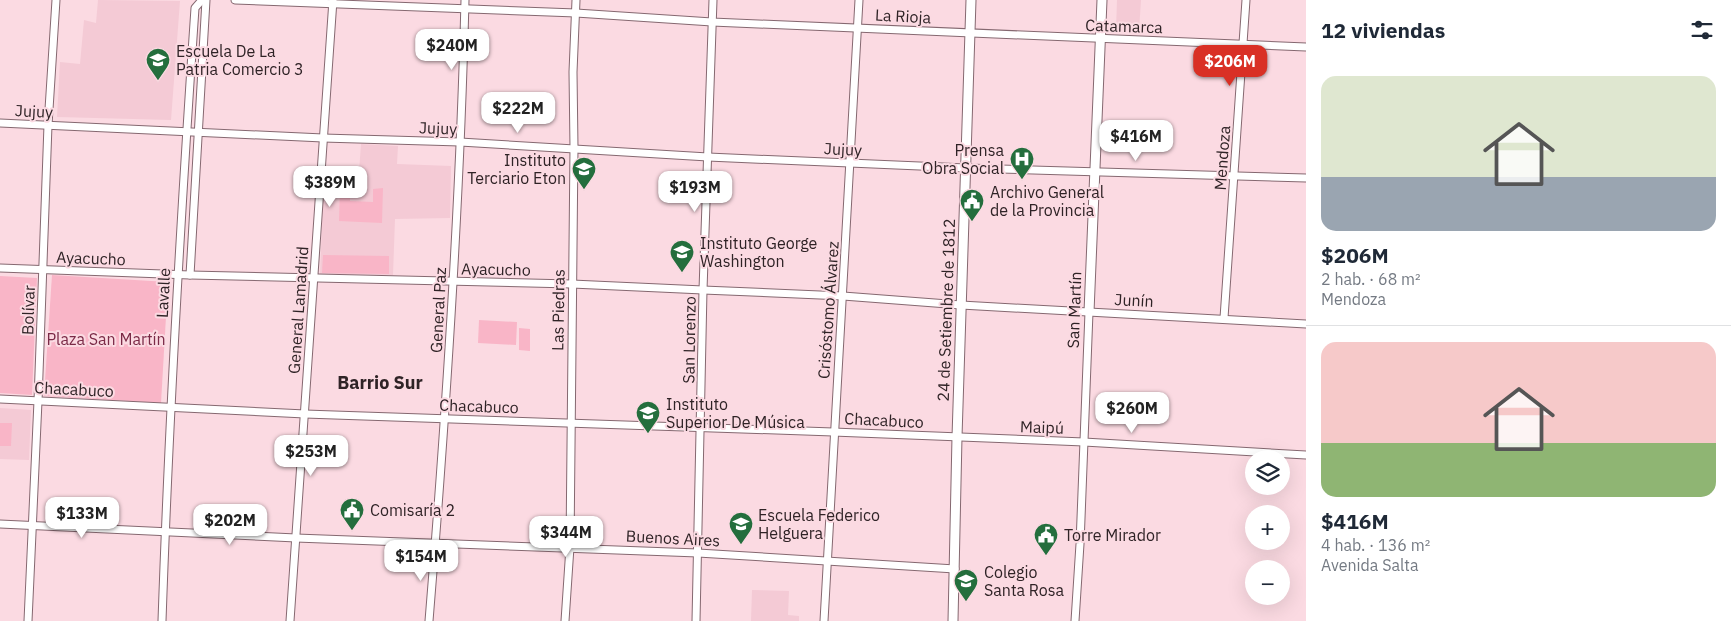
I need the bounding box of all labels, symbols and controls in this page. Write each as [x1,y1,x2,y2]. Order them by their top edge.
street label: La Rioja [874,5,932,27]
street label: Catamarca [1085,15,1164,37]
text: 12 viviendas [1321,16,1445,44]
icon: filters [1688,16,1716,44]
pin: $240M [417,28,487,71]
text: $240M [426,35,478,55]
place label: Escuela De La Patria Comercio 3 [176,41,304,79]
pin: $206M [1195,44,1265,87]
school or university icon: Escuela De La Patria Comercio 3 [145,47,171,81]
text: $206M [1204,51,1256,71]
pin: $222M [483,92,553,134]
text: $222M [492,98,544,118]
street label: Jujuy [14,100,54,122]
icon: home [1474,109,1564,199]
street label: Jujuy [418,117,458,139]
pin: $416M [1101,120,1171,162]
street label: Mendoza [1210,124,1234,191]
text: $416M [1110,126,1162,146]
street label: Jujuy [823,138,863,160]
place label: Prensa Obra Social [922,140,1004,178]
hospital icon: Prensa Obra Social [1009,146,1035,180]
place label: Instituto Terciario Eton [467,150,566,188]
school or university icon: Instituto Terciario Eton [571,156,597,190]
pin: $389M [295,166,365,208]
pin: $193M [660,170,730,213]
text: $389M [304,172,356,192]
text: $193M [669,177,721,197]
place label: Archivo General de la Provincia [990,182,1104,220]
public building icon: Archivo General de la Provincia [959,188,985,222]
street label: 24 de Setiembre de 1812 [933,218,959,402]
place label: Instituto George Washington [700,233,817,271]
school or university icon: Instituto George Washington [669,239,695,273]
street label: Crisóstomo Álvarez [812,240,843,380]
text: $206M [1321,241,1389,269]
street label: General Lamadrid [284,246,312,374]
street label: Ayacucho [56,247,126,269]
street label: Ayacucho [461,258,531,280]
street label: Lavalle [152,267,174,319]
street label: General Paz [426,267,450,353]
street label: Las Piedras [547,269,569,351]
text: 2 hab. · 68 m² [1321,269,1421,289]
street label: San Martín [1063,271,1085,349]
street label: Bolívar [17,285,39,335]
street label: Junín [1114,289,1154,311]
text: Mendoza [1321,289,1386,309]
street label: San Lorenzo [678,296,700,384]
park label: Plaza San Martín [46,329,166,349]
district label: Barrio Sur [337,371,423,394]
icon: home [1474,374,1564,464]
street label: Chacabuco [34,377,114,401]
pin: $260M [1097,392,1167,434]
place label: Instituto Superior De Música [666,394,805,432]
street label: Chacabuco [439,395,519,417]
text: $260M [1106,398,1158,418]
school or university icon: Instituto Superior De Música [635,400,661,434]
street label: Chacabuco [844,408,924,432]
street label: Maipú [1020,416,1064,438]
pin: $253M [276,434,346,477]
text: $253M [285,441,337,461]
map controls [1245,450,1290,605]
button: layers [1245,450,1290,495]
pin: $133M [47,496,117,539]
public building icon: Comisaría 2 [339,497,365,531]
place label: Comisaría 2 [370,500,455,520]
text: $133M [56,503,108,523]
pin: $202M [195,504,265,546]
place label: Escuela Federico Helguera [758,505,880,543]
button: + [1245,505,1290,550]
text: $416M [1321,507,1389,535]
text: $202M [204,510,256,530]
school or university icon: Escuela Federico Helguera [728,511,754,545]
pin: $344M [531,516,601,558]
text: $344M [540,522,592,542]
public building icon: Torre Mirador [1033,522,1059,556]
place label: Torre Mirador [1064,525,1161,545]
street label: Buenos Aires [625,526,721,550]
text: 4 hab. · 136 m² [1321,535,1430,555]
pin: $154M [386,540,456,582]
text: $154M [395,546,447,566]
text: Avenida Salta [1321,555,1418,575]
button: − [1245,560,1290,605]
place label: Colegio Santa Rosa [984,562,1065,600]
school or university icon: Colegio Santa Rosa [953,568,979,602]

